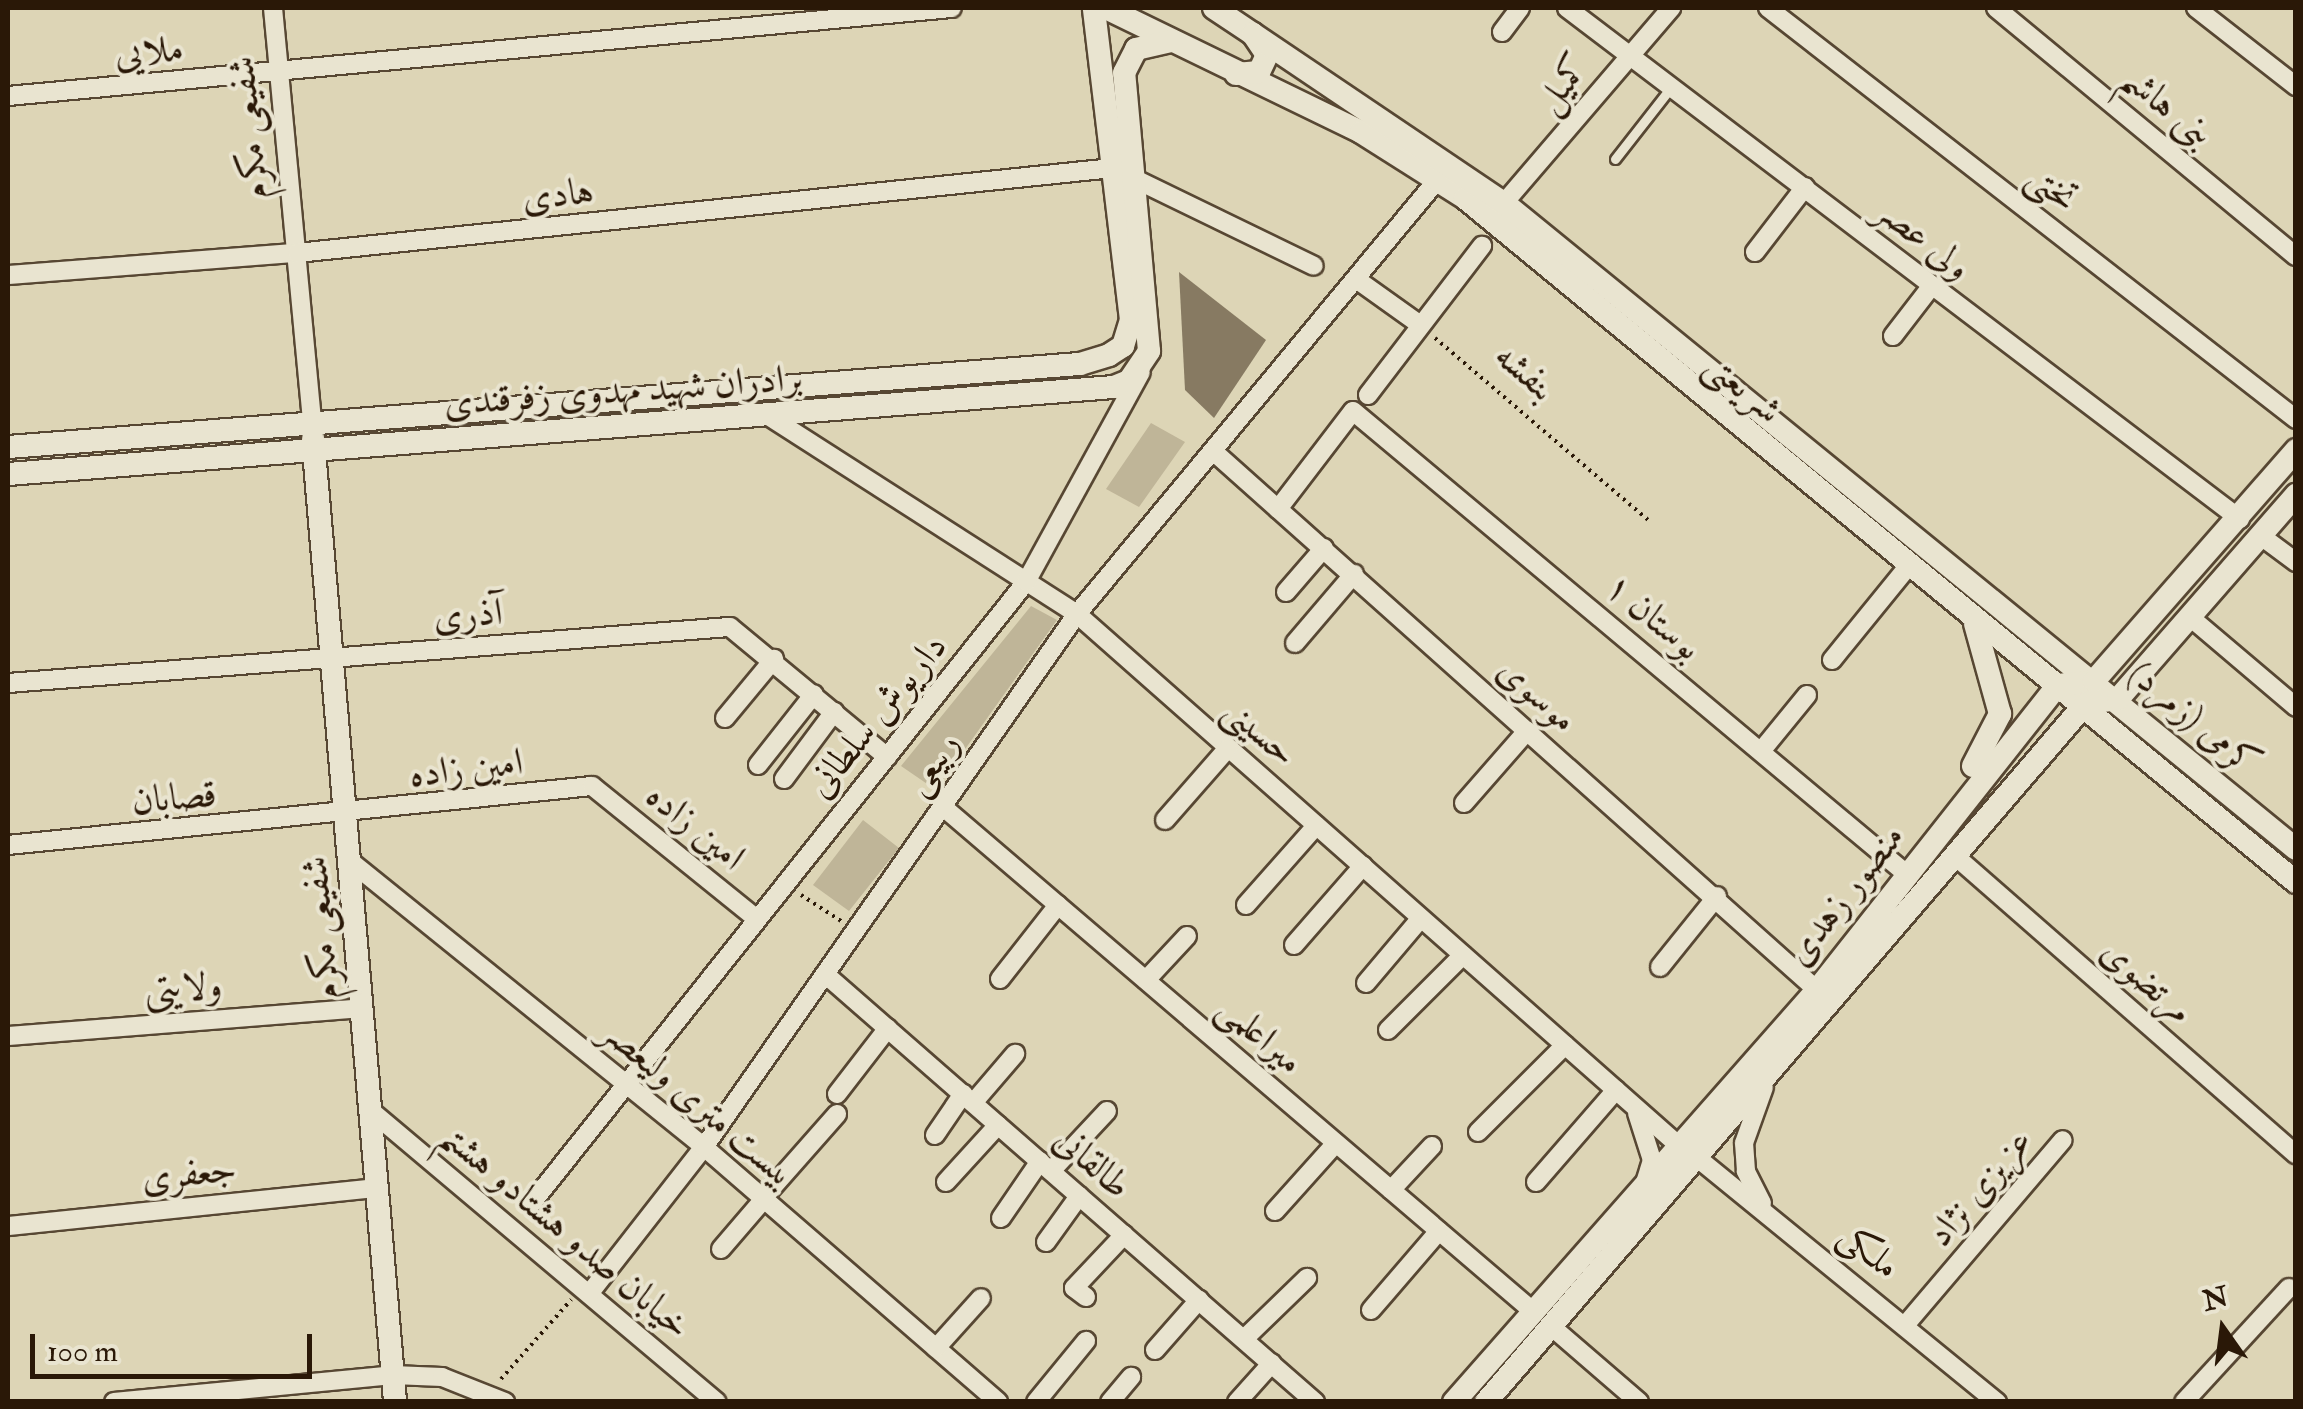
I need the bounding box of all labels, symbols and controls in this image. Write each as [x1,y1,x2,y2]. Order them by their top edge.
street label: ملایی [113,26,185,78]
street label: کمیل [1525,45,1601,123]
street label: شفیعی مکرم [219,54,279,202]
street label: بنی هاشم [2111,55,2223,159]
street label: تختی [2017,154,2087,222]
street label: هادی [520,169,596,221]
street label: ولی عصر [1866,187,1980,291]
street label: بنفشه [1485,333,1565,411]
street label: شریعتی [1695,342,1791,434]
street label: برادران شهید مهدوی زفرقندی [442,356,804,426]
street label: بوستان ۱ [1596,564,1710,670]
street label: آذری [432,590,504,640]
street label: داریوش سلطانی [797,625,957,807]
street label: موسوی [1488,647,1586,743]
street label: کرمی (زمرد) [2119,651,2269,787]
street label: حسینی [1214,687,1306,777]
street label: ربیعی [894,723,970,805]
street label: امين زاده [406,739,526,799]
street label: قصابان [130,772,218,824]
street label: امین زاده [636,773,754,881]
street label: منصور زهدی [1776,815,1914,975]
street label: شفیعی مکرم [292,854,350,1002]
street label: مرتضوی [2091,928,2203,1034]
street label: ولایتی [142,963,224,1015]
street label: میراعلمی [1208,985,1312,1085]
street label: بیست متری ولیعصر [592,1009,804,1197]
street label: خیابان صدو هشتادو هشتم [430,1113,700,1349]
street label: طالقانی [1044,1117,1140,1209]
street label: عزیزی نژاد [1917,1120,2043,1256]
street label: جعفری [139,1146,239,1202]
street label: ملکی [1829,1213,1909,1289]
north arrow [2173,1279,2273,1379]
text: N [2199,1279,2232,1319]
scale bar [35,1314,318,1376]
text: 100 m [47,1333,118,1370]

